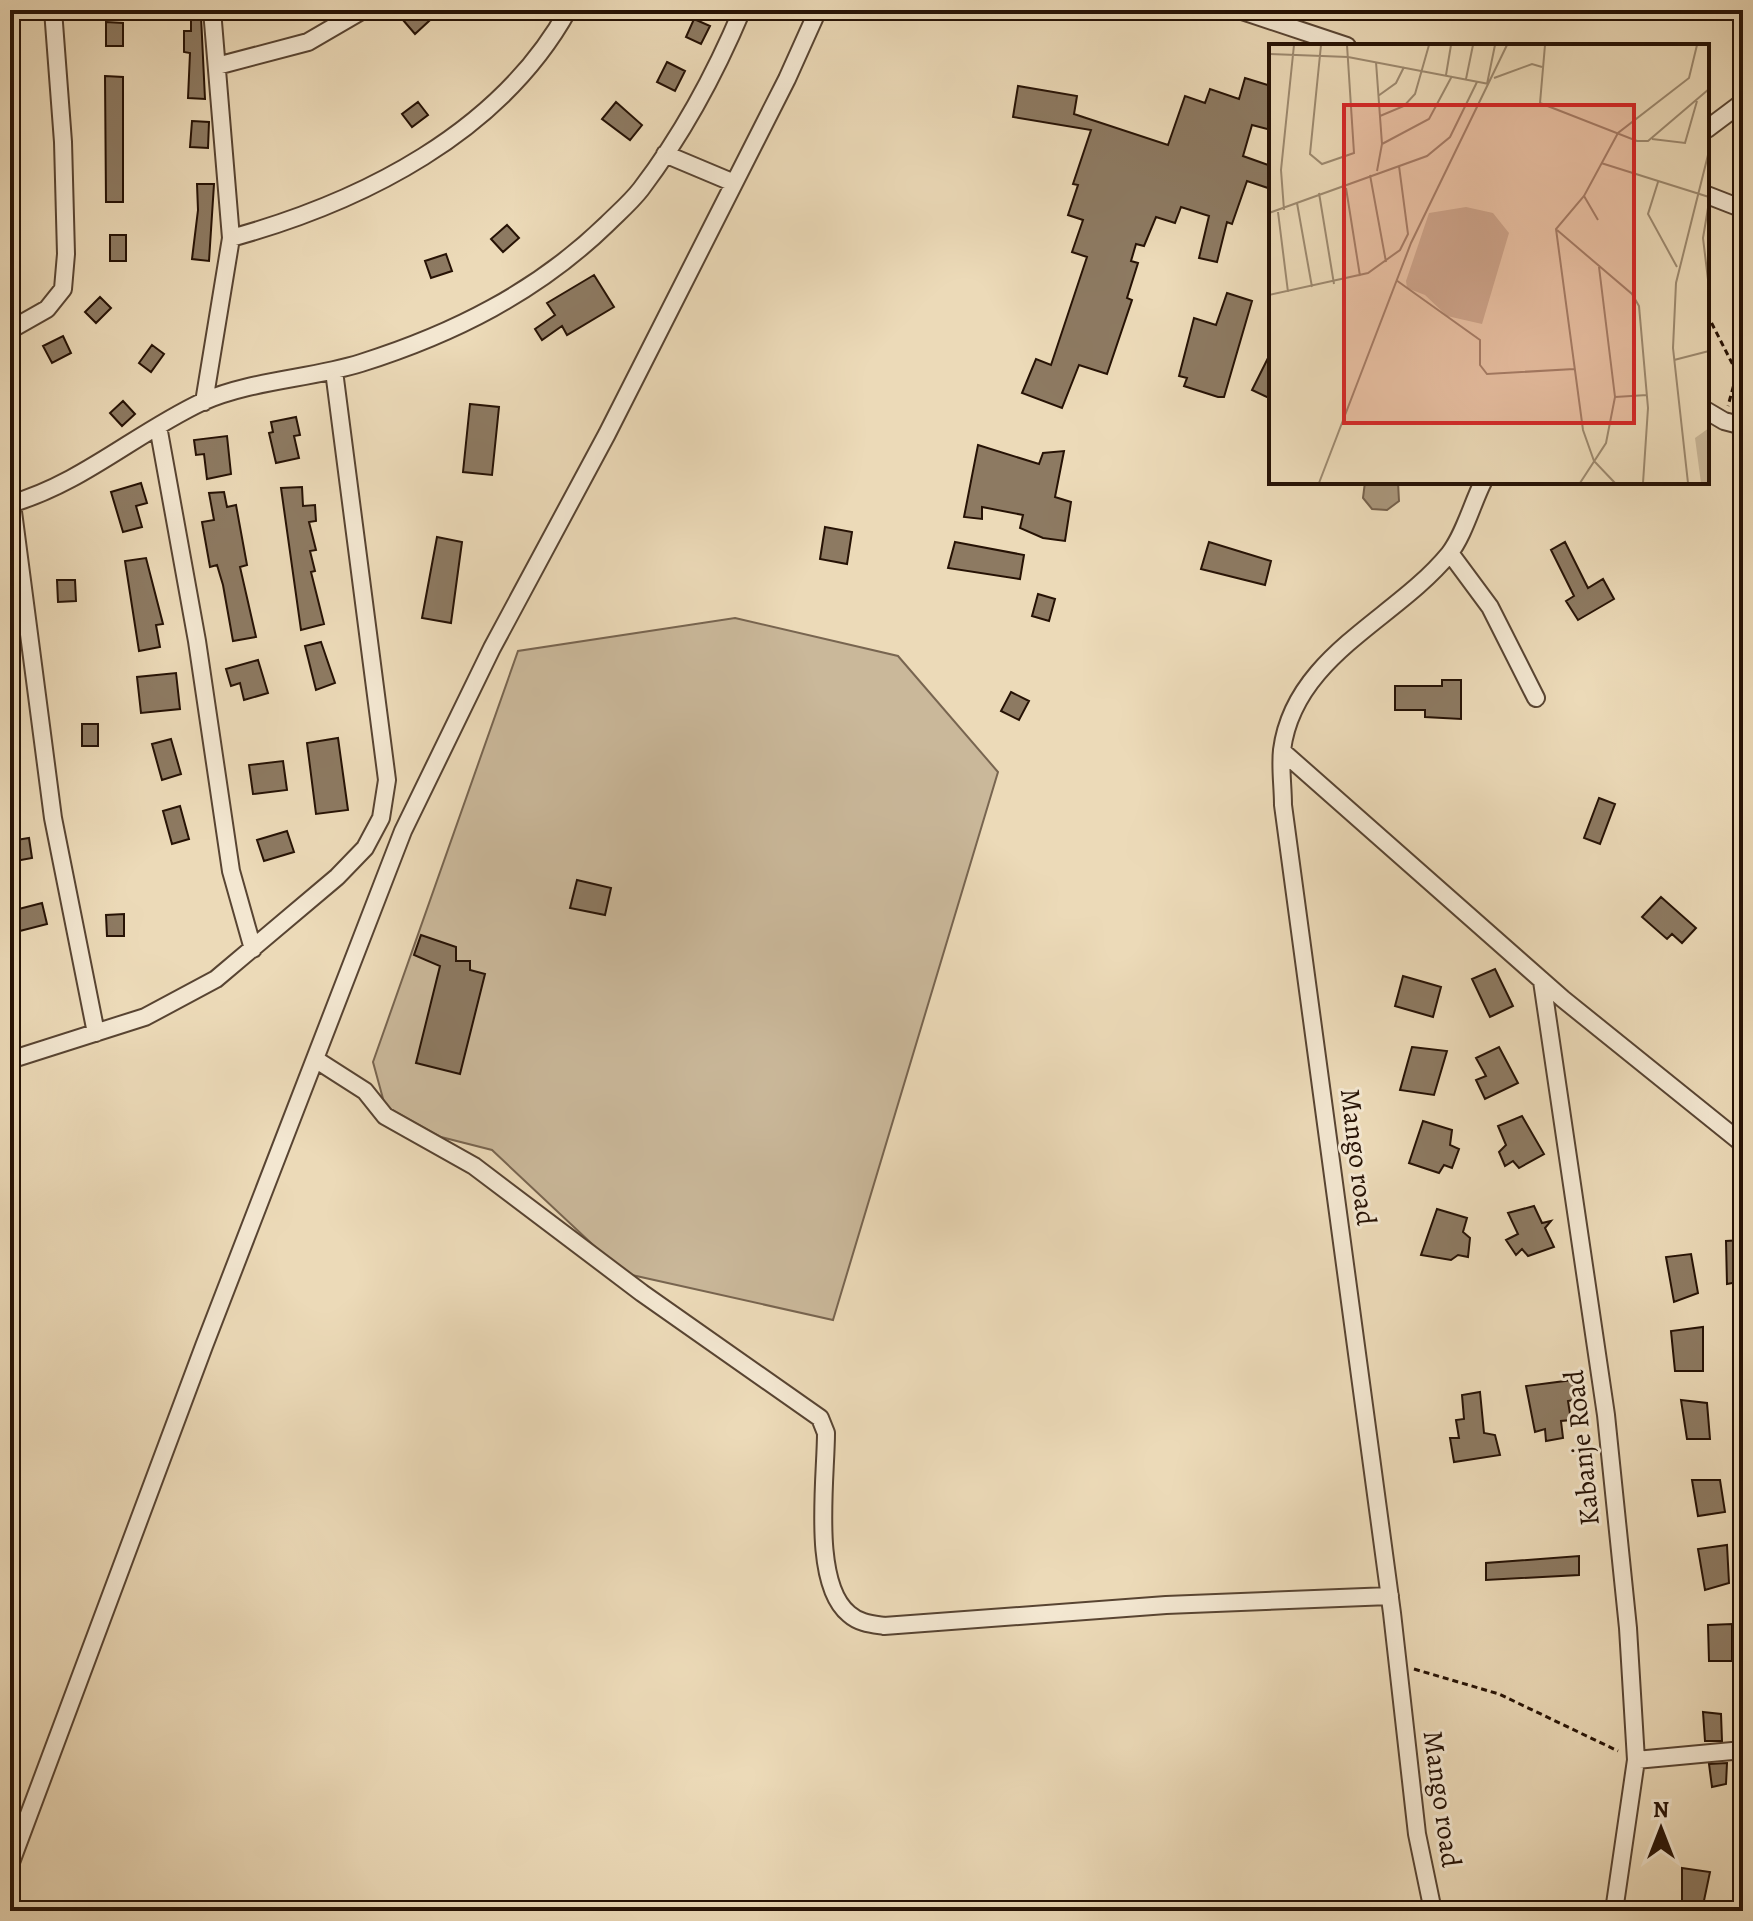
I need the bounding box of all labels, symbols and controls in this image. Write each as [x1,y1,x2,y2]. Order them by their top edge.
inset map [1269,44,1709,484]
street label: Mango road [1331,1086,1385,1229]
street label: Kabanje Road [1555,1367,1609,1528]
street label: Mango road [1414,1728,1471,1871]
north arrow [1621,1789,1701,1869]
text: N [1653,1795,1669,1825]

